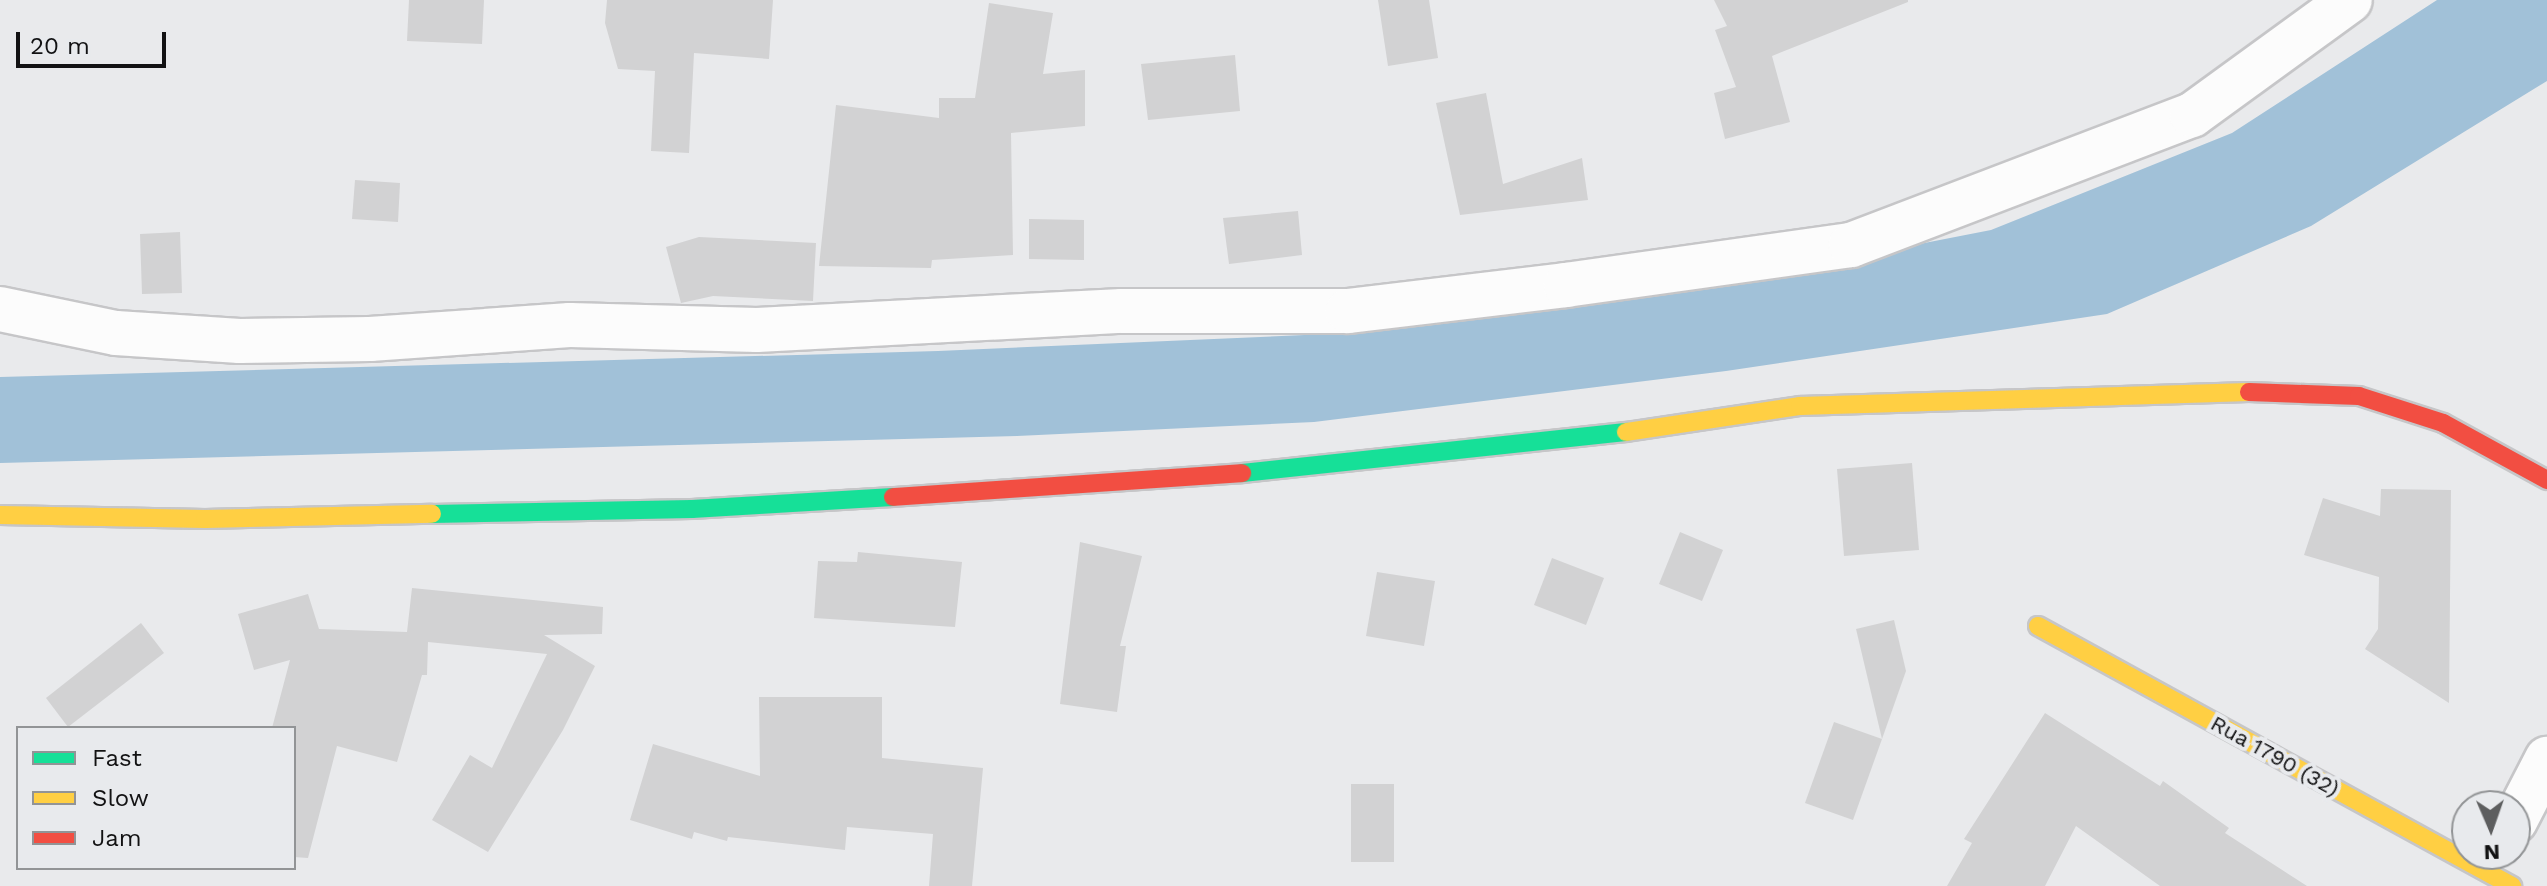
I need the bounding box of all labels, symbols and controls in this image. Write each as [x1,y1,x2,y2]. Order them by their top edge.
scale bar [20,16,170,66]
text: 20 m [30,32,90,60]
street label: Rua 1790 (32) [2206,710,2344,802]
legend [16,726,296,870]
text: Fast [92,744,142,772]
text: Slow [92,784,149,812]
north arrow [2451,790,2531,870]
text: Jam [92,824,142,852]
text: N [2483,840,2500,865]

